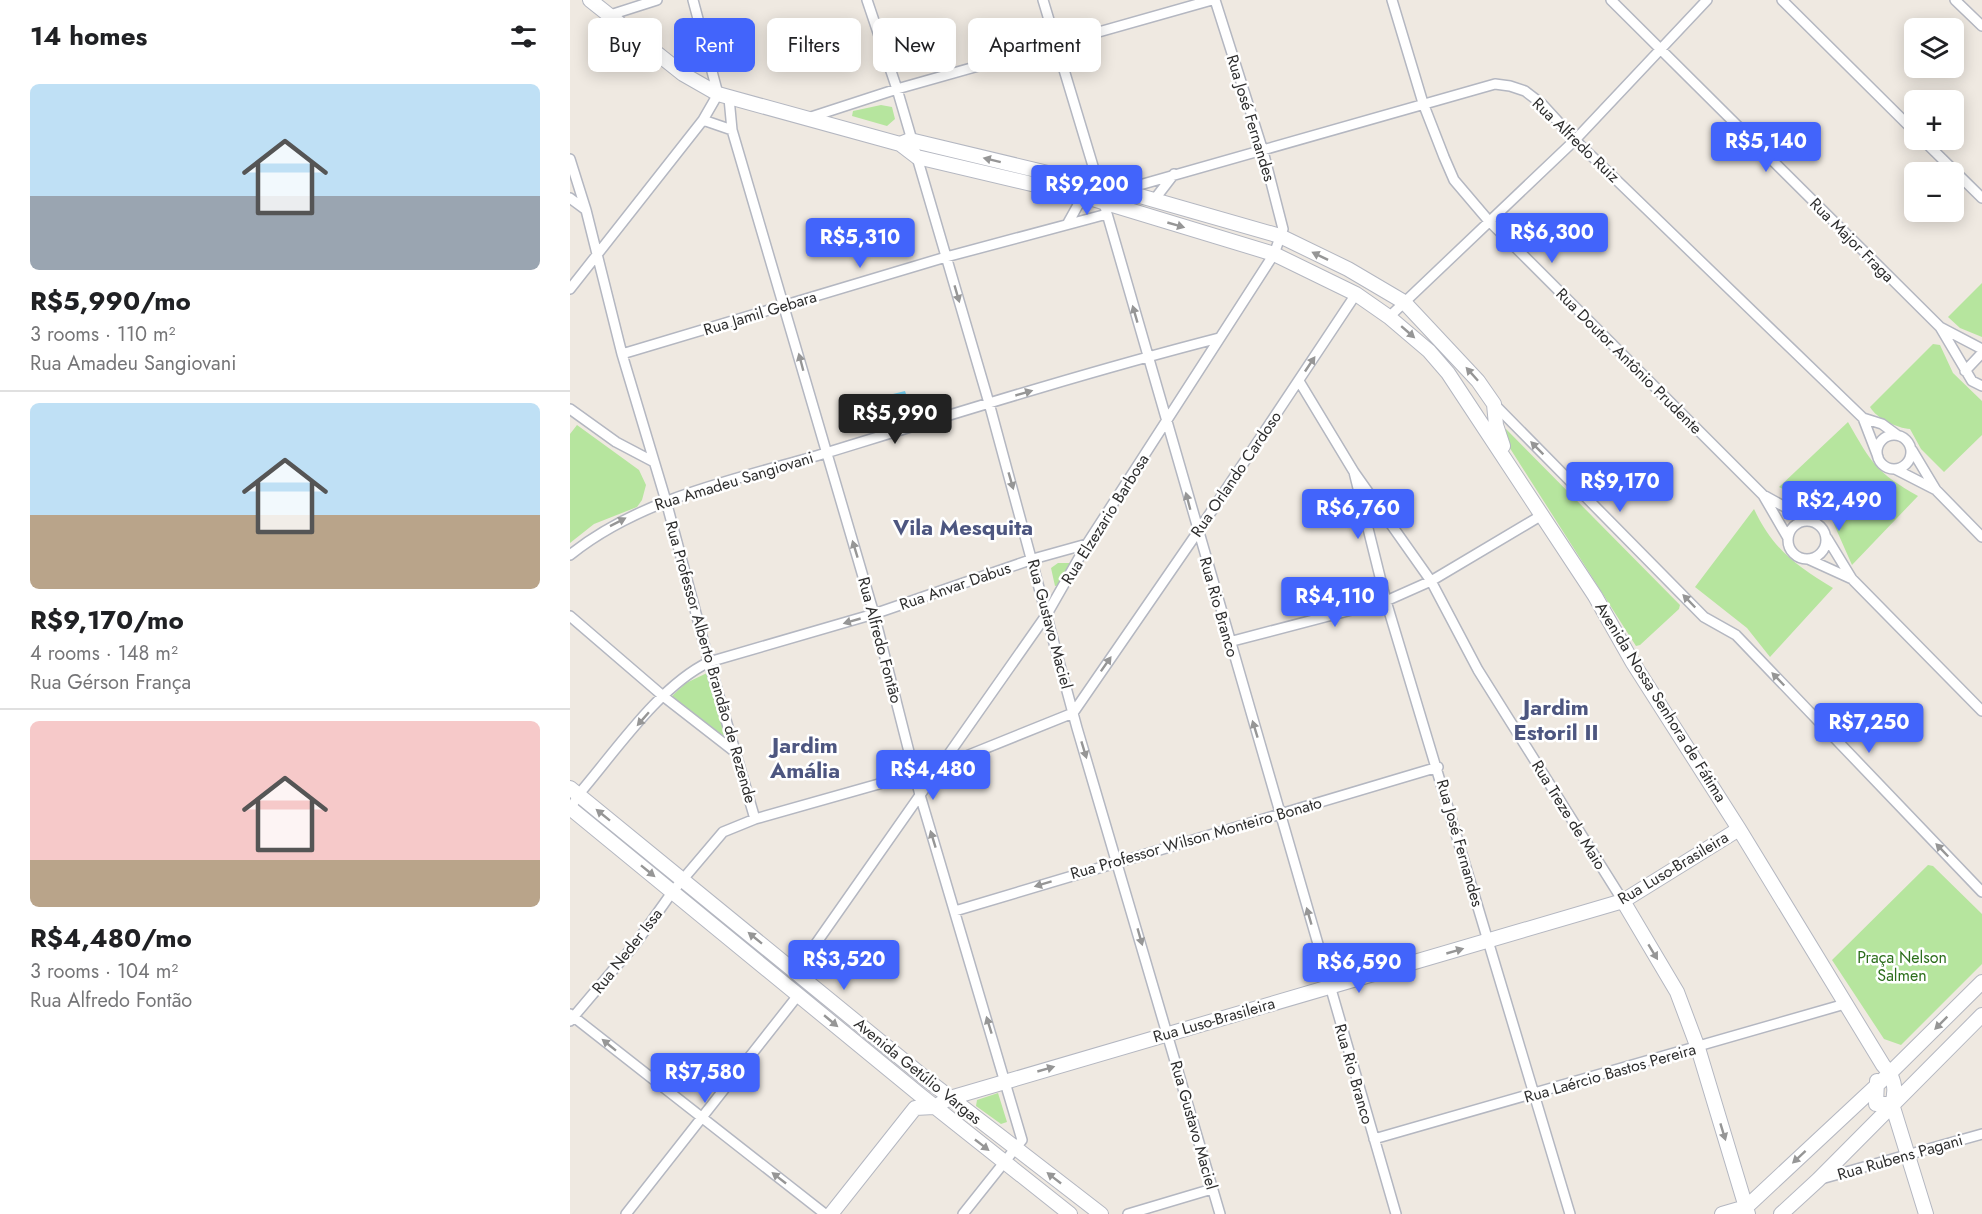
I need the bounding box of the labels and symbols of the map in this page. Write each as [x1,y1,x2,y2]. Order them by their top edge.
street label: Rua José Fernandes [1221,52,1281,184]
street label: Rua Alfredo Ruiz [1527,92,1625,188]
pin: R$5,140 [1711,122,1821,173]
one-way arrow [983,154,1002,164]
pin: R$9,200 [1032,165,1142,216]
street label: Rua Major Fraga [1805,193,1899,287]
pin: R$6,300 [1497,213,1607,264]
pin: R$5,310 [805,218,915,269]
one-way arrow [1167,221,1185,230]
one-way arrow [1311,251,1329,261]
street label: Rua Doutor Antônio Prudente [1551,283,1707,439]
street label: Rua Jamil Gebara [701,285,819,341]
one-way arrow [953,285,962,303]
one-way arrow [1130,304,1139,322]
one-way arrow [1400,326,1415,339]
one-way arrow [795,353,805,371]
one-way arrow [1304,356,1315,372]
one-way arrow [1466,367,1479,382]
one-way arrow [1014,387,1033,397]
pin: R$5,990 [840,394,950,445]
street label: Rua Orlando Cardoso [1185,406,1287,542]
one-way arrow [1531,441,1545,455]
street label: Rua Amadeu Sangiovani [652,446,816,516]
street label: Rua Elzezario Barbosa [1056,449,1154,589]
pin: R$9,170 [1565,462,1675,513]
one-way arrow [1007,472,1016,490]
pin: R$2,490 [1784,481,1894,532]
pin: R$6,760 [1303,489,1413,540]
one-way arrow [1183,492,1193,510]
district label: Vila Mesquita [892,511,1033,543]
one-way arrow [609,518,627,528]
street label: Rua Professor Alberto Brandão de Rezende [660,518,762,806]
one-way arrow [850,540,859,558]
street label: Rua Rio Branco [1194,554,1244,660]
street label: Rua Anvar Dabus [896,556,1014,616]
street label: Rua Gustavo Maciel [1022,557,1078,691]
street label: Rua Alfredo Fontão [852,574,908,706]
pin: R$4,110 [1280,577,1390,628]
one-way arrow [1682,594,1696,609]
street label: Avenida Nossa Senhora de Fátima [1590,597,1732,807]
one-way arrow [842,616,861,626]
one-way arrow [1100,657,1112,673]
one-way arrow [1771,672,1785,686]
district label: Jardim Estoril II [1513,691,1599,748]
pin: R$7,250 [1814,703,1924,754]
one-way arrow [637,711,650,726]
one-way arrow [1250,720,1259,738]
district label: Jardim Amália [768,729,840,786]
one-way arrow [1080,741,1089,759]
pin: R$4,480 [878,750,988,801]
street label: Rua Treze de Maio [1526,756,1612,874]
street label: Rua José Fernandes [1431,777,1489,909]
street label: Rua Professor Wilson Monteiro Bonato [1068,791,1325,885]
one-way arrow [596,809,611,822]
street label: Rua Luso-Brasileira [1613,826,1733,910]
one-way arrow [928,829,937,847]
one-way arrow [1935,843,1949,857]
one-way arrow [640,865,656,878]
one-way arrow [1034,880,1052,889]
street label: Rua Neder Issa [586,903,668,999]
one-way arrow [1304,907,1313,925]
one-way arrow [1136,928,1145,946]
one-way arrow [748,932,763,945]
pin: R$3,520 [789,940,899,991]
pin: R$6,590 [1304,943,1414,994]
one-way arrow [1647,944,1658,960]
one-way arrow [1446,946,1464,955]
park label: Praça Nelson Salmen [1857,946,1947,987]
street label: Rua Luso-Brasileira [1150,992,1278,1048]
street label: Avenida Getúlio Vargas [849,1012,987,1130]
one-way arrow [824,1015,839,1027]
one-way arrow [984,1016,994,1034]
one-way arrow [1933,1016,1948,1030]
street label: Rua Rio Branco [1329,1021,1379,1127]
street label: Rua Laércio Bastos Pereira [1521,1037,1699,1109]
one-way arrow [601,1038,617,1051]
pin: R$7,580 [650,1053,760,1104]
street label: Rua Gustavo Maciel [1165,1058,1223,1192]
one-way arrow [1037,1064,1055,1073]
one-way arrow [1719,1123,1728,1141]
street label: Rua Rubens Pagani [1835,1128,1965,1186]
one-way arrow [975,1138,990,1150]
one-way arrow [1793,1150,1807,1164]
one-way arrow [771,1173,786,1185]
one-way arrow [1047,1173,1062,1185]

